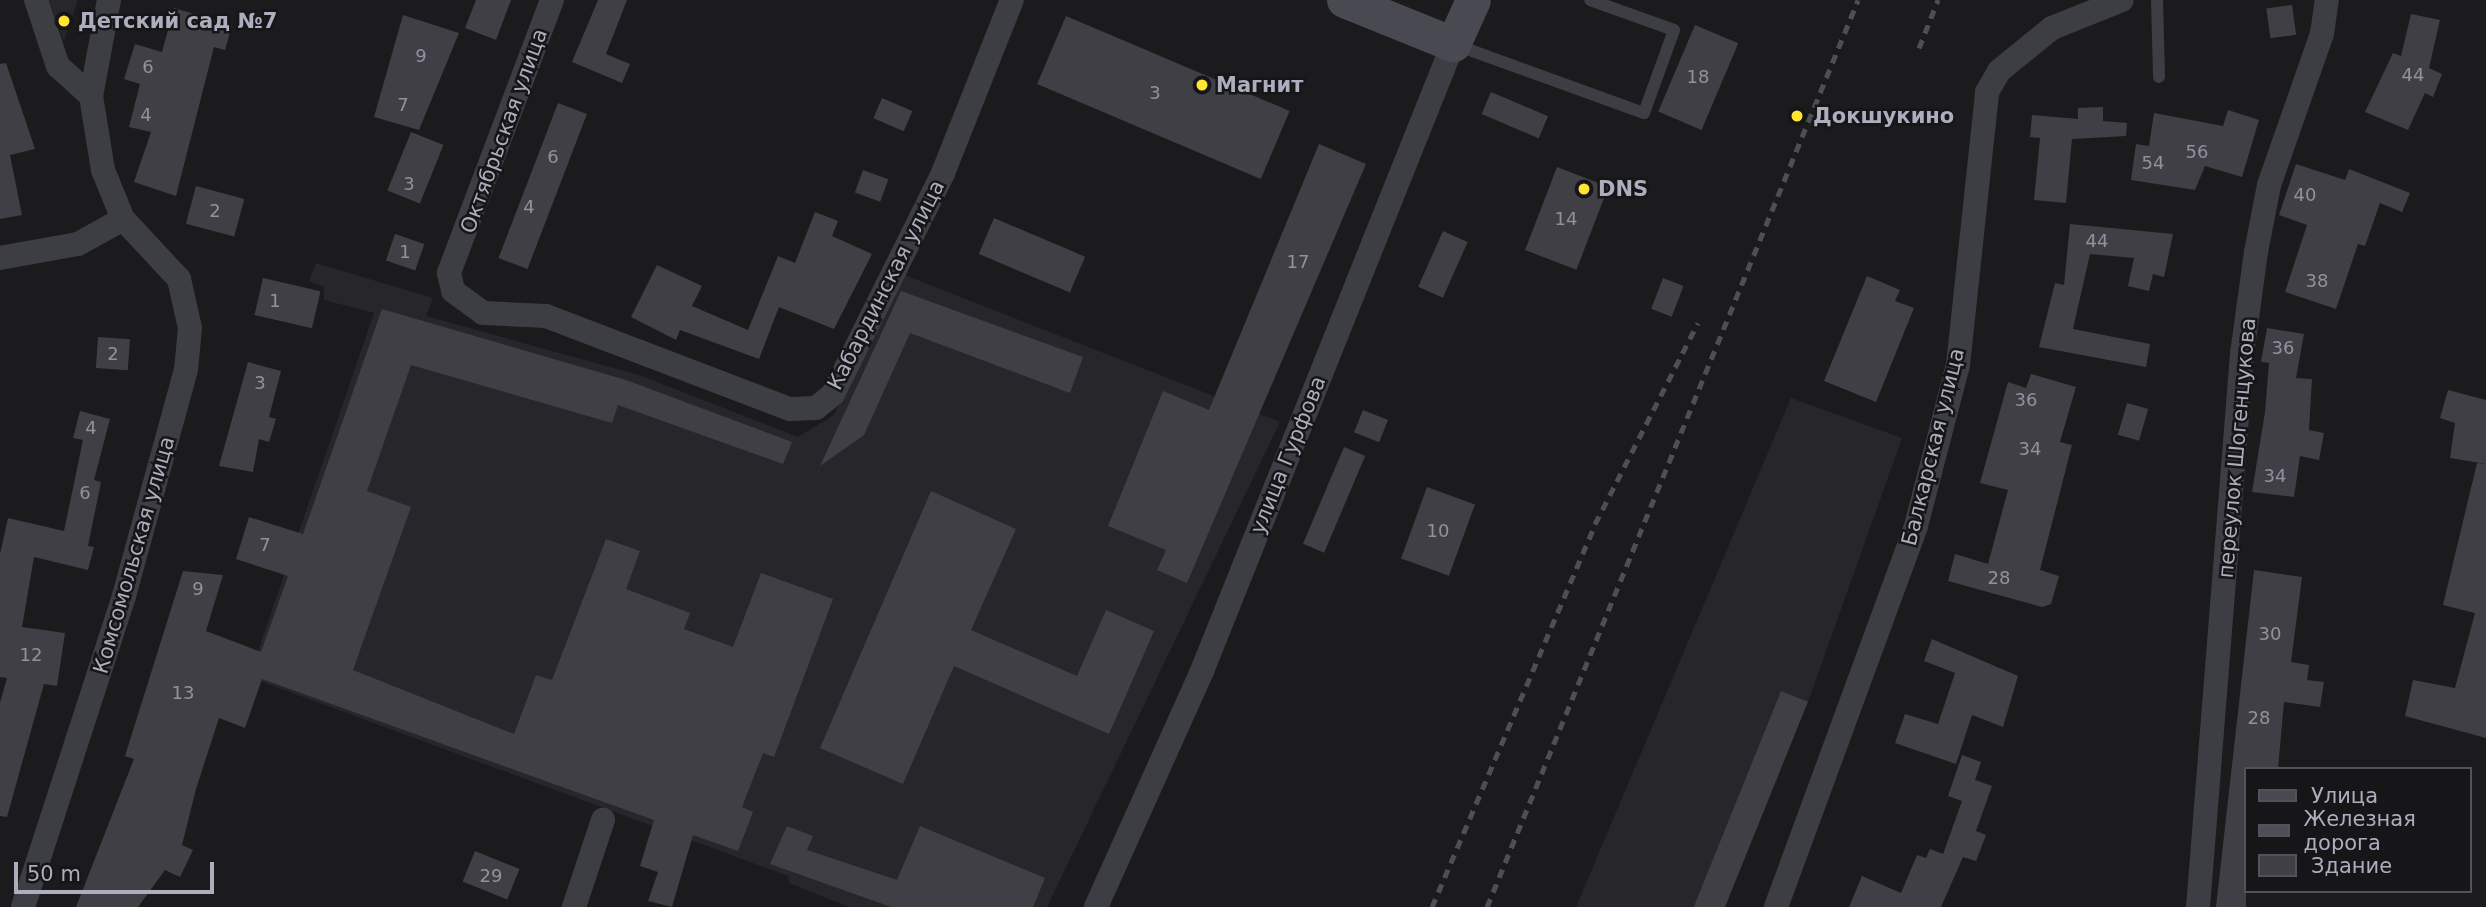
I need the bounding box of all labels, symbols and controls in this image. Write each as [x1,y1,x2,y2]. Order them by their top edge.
place label: Детский сад №7 [78,8,277,34]
marker: Детский сад №7 [56,13,72,29]
street label: Октябрьская улица [455,25,553,237]
house number: 9 [415,45,427,67]
house number: 6 [142,56,154,78]
house number: 44 [2402,64,2424,86]
house number: 18 [1687,66,1709,88]
place label: Магнит [1216,72,1303,98]
marker: Магнит [1194,77,1210,93]
house number: 3 [1149,82,1161,104]
house number: 7 [397,94,409,116]
place label: Докшукино [1813,103,1954,129]
house number: 4 [140,104,152,126]
marker: Докшукино [1787,106,1807,126]
house number: 56 [2186,141,2208,163]
house number: 6 [547,146,559,168]
house number: 54 [2142,152,2164,174]
house number: 3 [403,173,415,195]
street label: Кабардинская улица [822,176,950,394]
place label: DNS [1598,176,1648,202]
marker: DNS [1576,181,1592,197]
house number: 40 [2294,184,2316,206]
house number: 4 [523,196,535,218]
house number: 2 [209,200,221,222]
house number: 14 [1555,208,1577,230]
house number: 44 [2086,230,2108,252]
house number: 1 [399,241,411,263]
house number: 17 [1287,251,1309,273]
house number: 38 [2306,270,2328,292]
house number: 1 [269,290,281,312]
street label: переулок Шогенцукова [2213,317,2261,579]
house number: 36 [2272,337,2294,359]
house number: 2 [107,343,119,365]
street label: Балкарская улица [1896,346,1970,548]
house number: 3 [254,372,266,394]
street label: улица Гурфова [1245,372,1331,538]
house number: 36 [2015,389,2037,411]
house number: 4 [85,417,97,439]
street label: Комсомольская улица [88,434,180,676]
house number: 34 [2019,438,2041,460]
house number: 34 [2264,465,2286,487]
house number: 6 [79,482,91,504]
house number: 10 [1427,520,1449,542]
house number: 7 [259,534,271,556]
house number: 28 [1988,567,2010,589]
house number: 9 [192,578,204,600]
house number: 30 [2259,623,2281,645]
house number: 12 [20,644,42,666]
house number: 13 [172,682,194,704]
house number: 28 [2248,707,2270,729]
legend [2244,767,2472,893]
text: Улица [2311,784,2378,808]
text: Железная дорога [2304,807,2416,855]
scale bar [18,848,217,892]
text: Здание [2311,854,2392,878]
text: 50 m [27,862,81,886]
house number: 29 [480,865,502,887]

